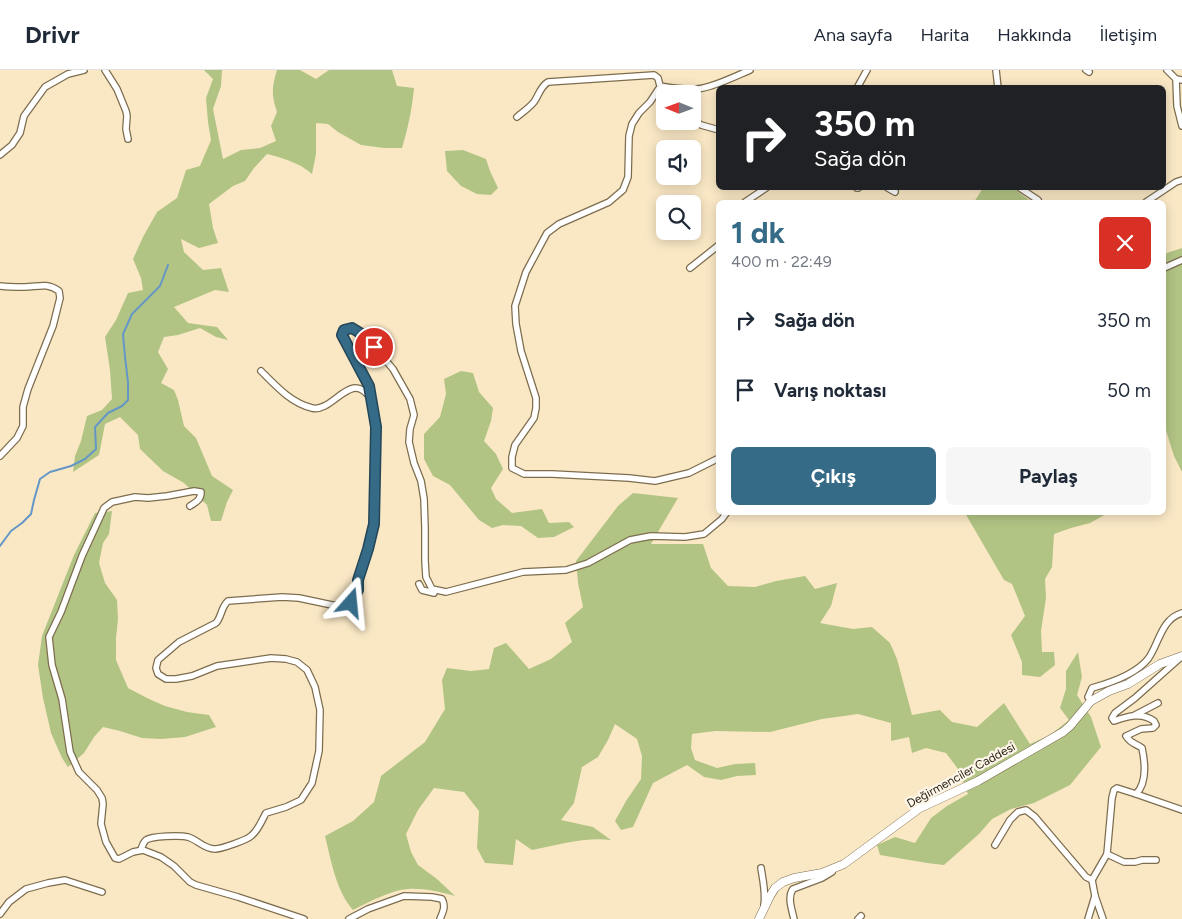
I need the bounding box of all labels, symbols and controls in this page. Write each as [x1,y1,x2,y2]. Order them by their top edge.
text: Drivr [25,20,80,49]
text: Ana sayfa [814,24,892,46]
text: Harita [920,24,969,46]
text: Hakkında [997,24,1071,46]
text: İletişim [1099,24,1157,46]
north arrow [656,85,701,130]
map controls [656,85,701,240]
text: 350 m [814,103,915,145]
icon: right [731,105,796,170]
button: sound [656,140,701,185]
text: Sağa dön [814,145,906,172]
button: search [656,195,701,240]
text: 1 dk [731,214,785,251]
button: close [1099,217,1151,269]
text: 400 m · 22:49 [731,252,832,271]
icon: right [731,306,759,334]
text: Sağa dön [774,309,855,332]
text: 350 m [1097,309,1151,332]
pin [353,326,395,368]
icon: arrive [360,333,388,361]
icon: arrive [731,376,759,404]
text: Varış noktası [774,379,886,402]
text: 50 m [1107,379,1151,402]
button: Çıkış [731,447,936,505]
button: Paylaş [946,447,1151,505]
position arrow [324,576,376,628]
street label: Değirmenciler Caddesi [905,739,1017,811]

